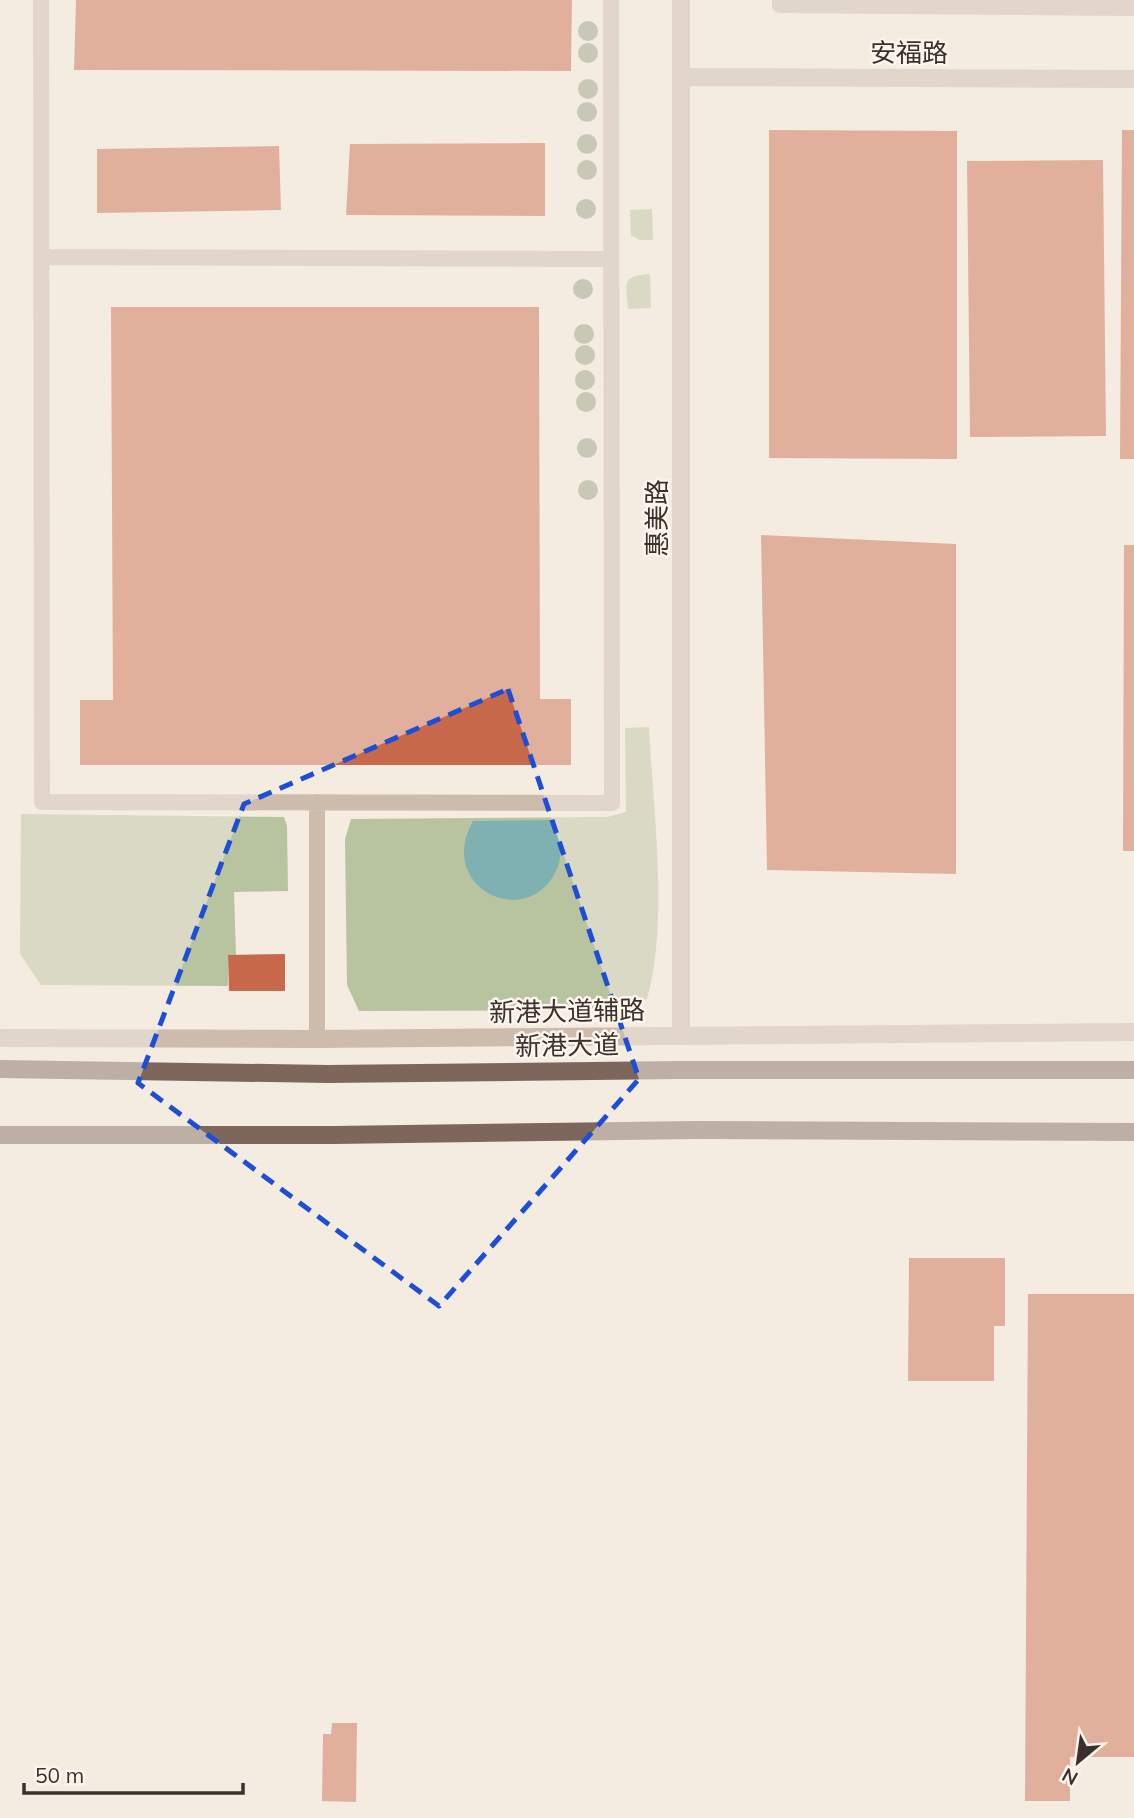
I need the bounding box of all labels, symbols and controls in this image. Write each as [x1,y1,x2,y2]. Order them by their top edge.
street label: 安福路 [870,36,948,69]
street label: 惠美路 [640,479,673,557]
street label: 新港大道辅路 [489,993,645,1029]
street label: 新港大道 [515,1028,619,1062]
north arrow [1043,1727,1113,1797]
scale bar [24,1752,243,1796]
text: 50 m [35,1762,84,1788]
text: N [1058,1763,1082,1791]

